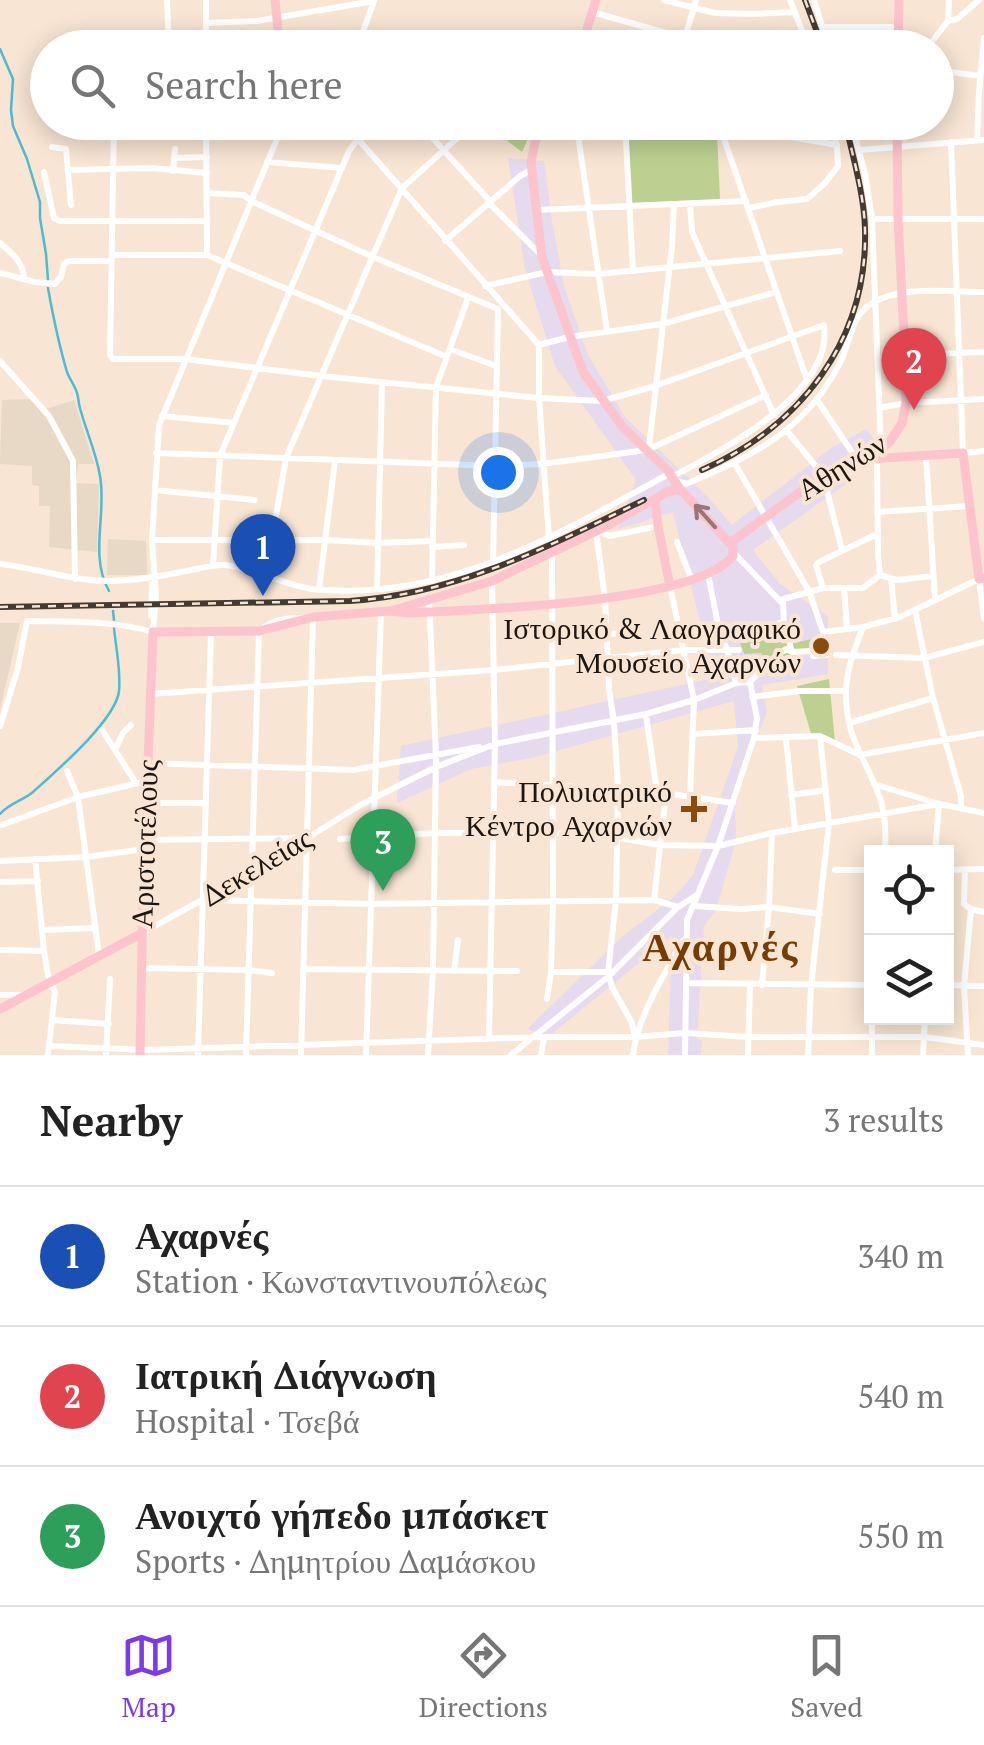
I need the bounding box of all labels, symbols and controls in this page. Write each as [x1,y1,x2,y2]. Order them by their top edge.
search box [30,30,954,140]
icon: search [65,58,120,113]
text: Search here [145,60,343,110]
pin: 2 [882,328,946,410]
street label: Αθηνών [789,423,894,509]
your location [473,447,524,498]
one-way arrow [694,504,717,529]
pin: 1 [230,514,296,596]
place label: Ιστορικό & Λαογραφικό Μουσείο Αχαρνών [503,608,801,682]
marker: Ιστορικό & Λαογραφικό Μουσείο Αχαρνών [810,635,832,657]
street label: Αριστοτέλους [121,759,167,929]
place label: Πολυιατρικό Κέντρο Αχαρνών [465,771,672,845]
marker: Πολυιατρικό Κέντρο Αχαρνών [681,796,707,822]
pin: 3 [350,808,416,891]
street label: Δεκελείας [194,817,319,915]
map controls [864,845,954,1025]
button: locate [864,845,954,935]
district label: Αχαρνές [642,919,800,972]
button: layers [864,935,954,1025]
text: Nearby [40,1092,182,1148]
text: 3 results [823,1099,944,1141]
text: Αχαρνές [135,1210,268,1260]
text: 1 [63,1235,82,1277]
text: 340 m [857,1235,944,1277]
text: Station · Κωνσταντινουπόλεως [135,1260,547,1302]
text: Ιατρική Διάγνωση [135,1350,437,1400]
text: 2 [63,1375,82,1417]
text: 540 m [857,1375,944,1417]
text: Hospital · Τσεβά [135,1400,360,1442]
text: Ανοιχτό γήπεδο μπάσκετ [135,1490,548,1540]
text: 3 [63,1515,82,1557]
text: 550 m [857,1515,944,1557]
text: Sports · Δημητρίου Δαμάσκου [135,1540,536,1582]
tab: Map [121,1628,176,1725]
tab: Directions [419,1628,548,1725]
tab: Saved [790,1628,863,1725]

